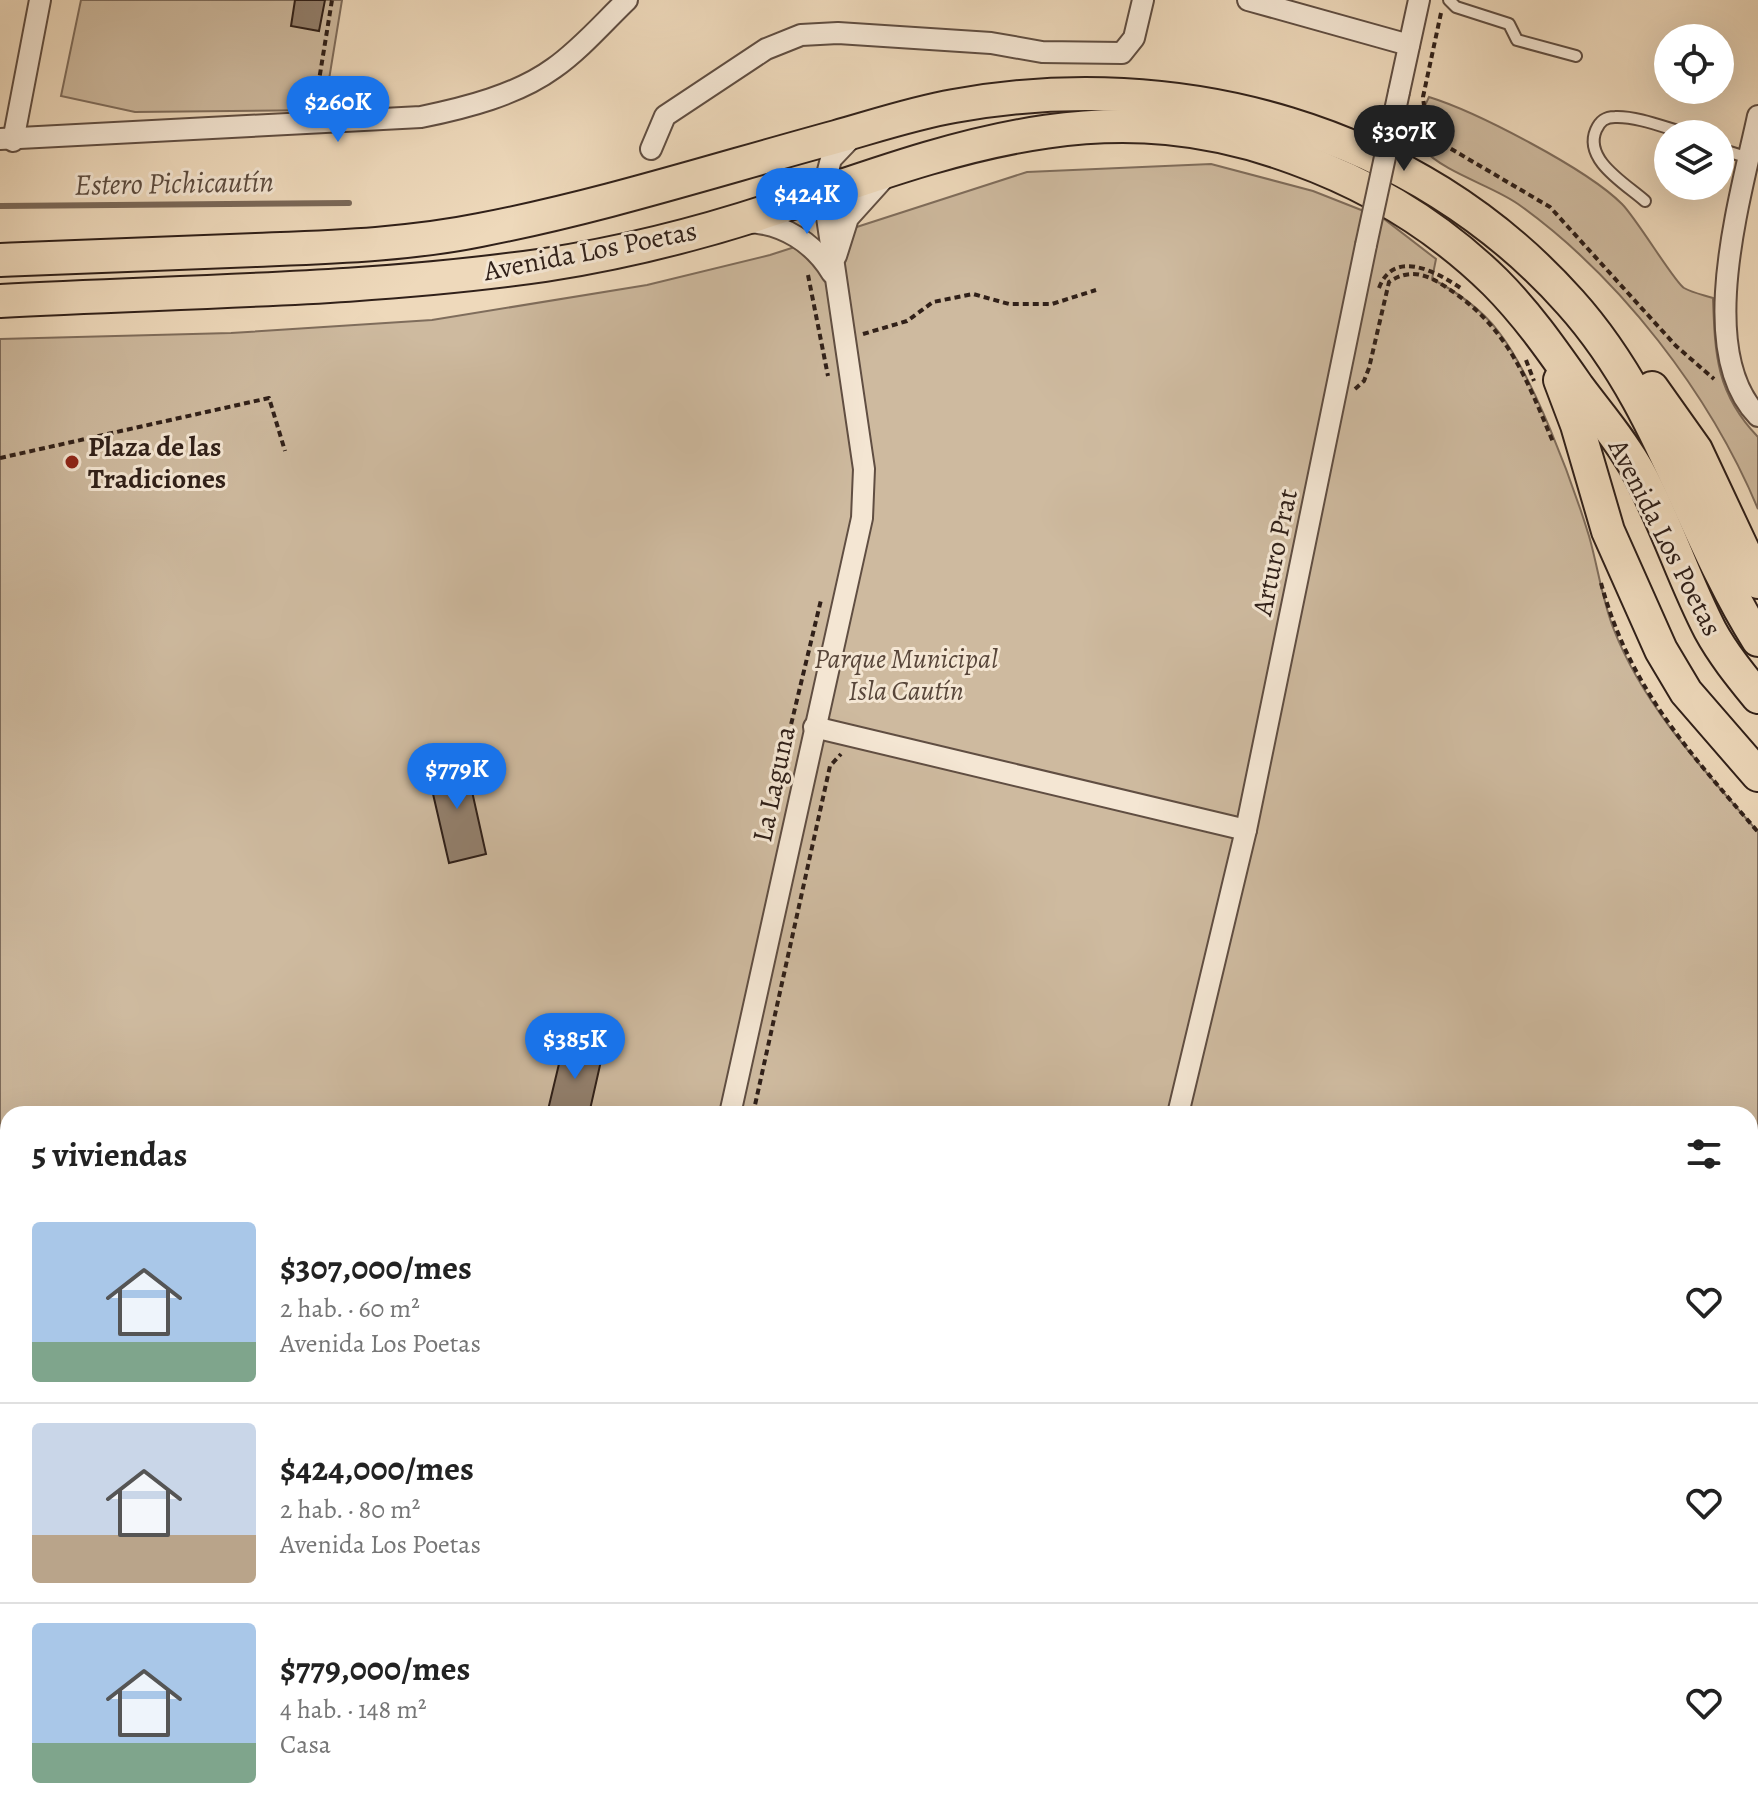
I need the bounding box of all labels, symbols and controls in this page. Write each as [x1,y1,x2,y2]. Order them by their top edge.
map controls [1654,24,1734,200]
button: locate [1654,24,1734,104]
pin: $260K [282,76,394,144]
text: $260K [305,84,371,119]
pin: $307K [1348,105,1460,173]
text: $307K [1372,113,1436,148]
button: layers [1654,120,1734,200]
water label: Estero Pichicautín [74,161,274,205]
pin: $424K [751,168,863,236]
text: $424K [774,176,840,211]
street label: Avenida Los Poetas [479,212,700,290]
place label: Plaza de las Tradiciones [88,428,226,498]
street label: Avenida Los Poetas [1599,432,1731,642]
marker: Plaza de las Tradiciones [63,453,81,471]
street label: Arturo Prat [1243,485,1307,620]
park label: Parque Municipal Isla Cautín [814,640,998,710]
street label: La Laguna [743,723,805,846]
pin: $779K [401,743,513,811]
text: $779K [425,751,489,786]
pin: $385K [519,1013,631,1081]
text: $385K [543,1021,607,1056]
text: 5 viviendas [32,1131,187,1178]
icon: filters [1682,1132,1726,1176]
text: $307,000/mes [280,1244,472,1291]
icon: home [96,1254,192,1350]
icon: heart [1682,1280,1726,1324]
text: 2 hab. · 60 m² [280,1291,420,1326]
text: Avenida Los Poetas [280,1326,481,1361]
text: $424,000/mes [280,1445,474,1492]
icon: home [96,1455,192,1551]
icon: heart [1682,1481,1726,1525]
text: 2 hab. · 80 m² [280,1492,420,1527]
text: Avenida Los Poetas [280,1527,481,1562]
text: $779,000/mes [280,1645,470,1692]
icon: home [96,1655,192,1751]
icon: heart [1682,1681,1726,1725]
text: 4 hab. · 148 m² [280,1692,427,1727]
text: Casa [280,1727,331,1762]

